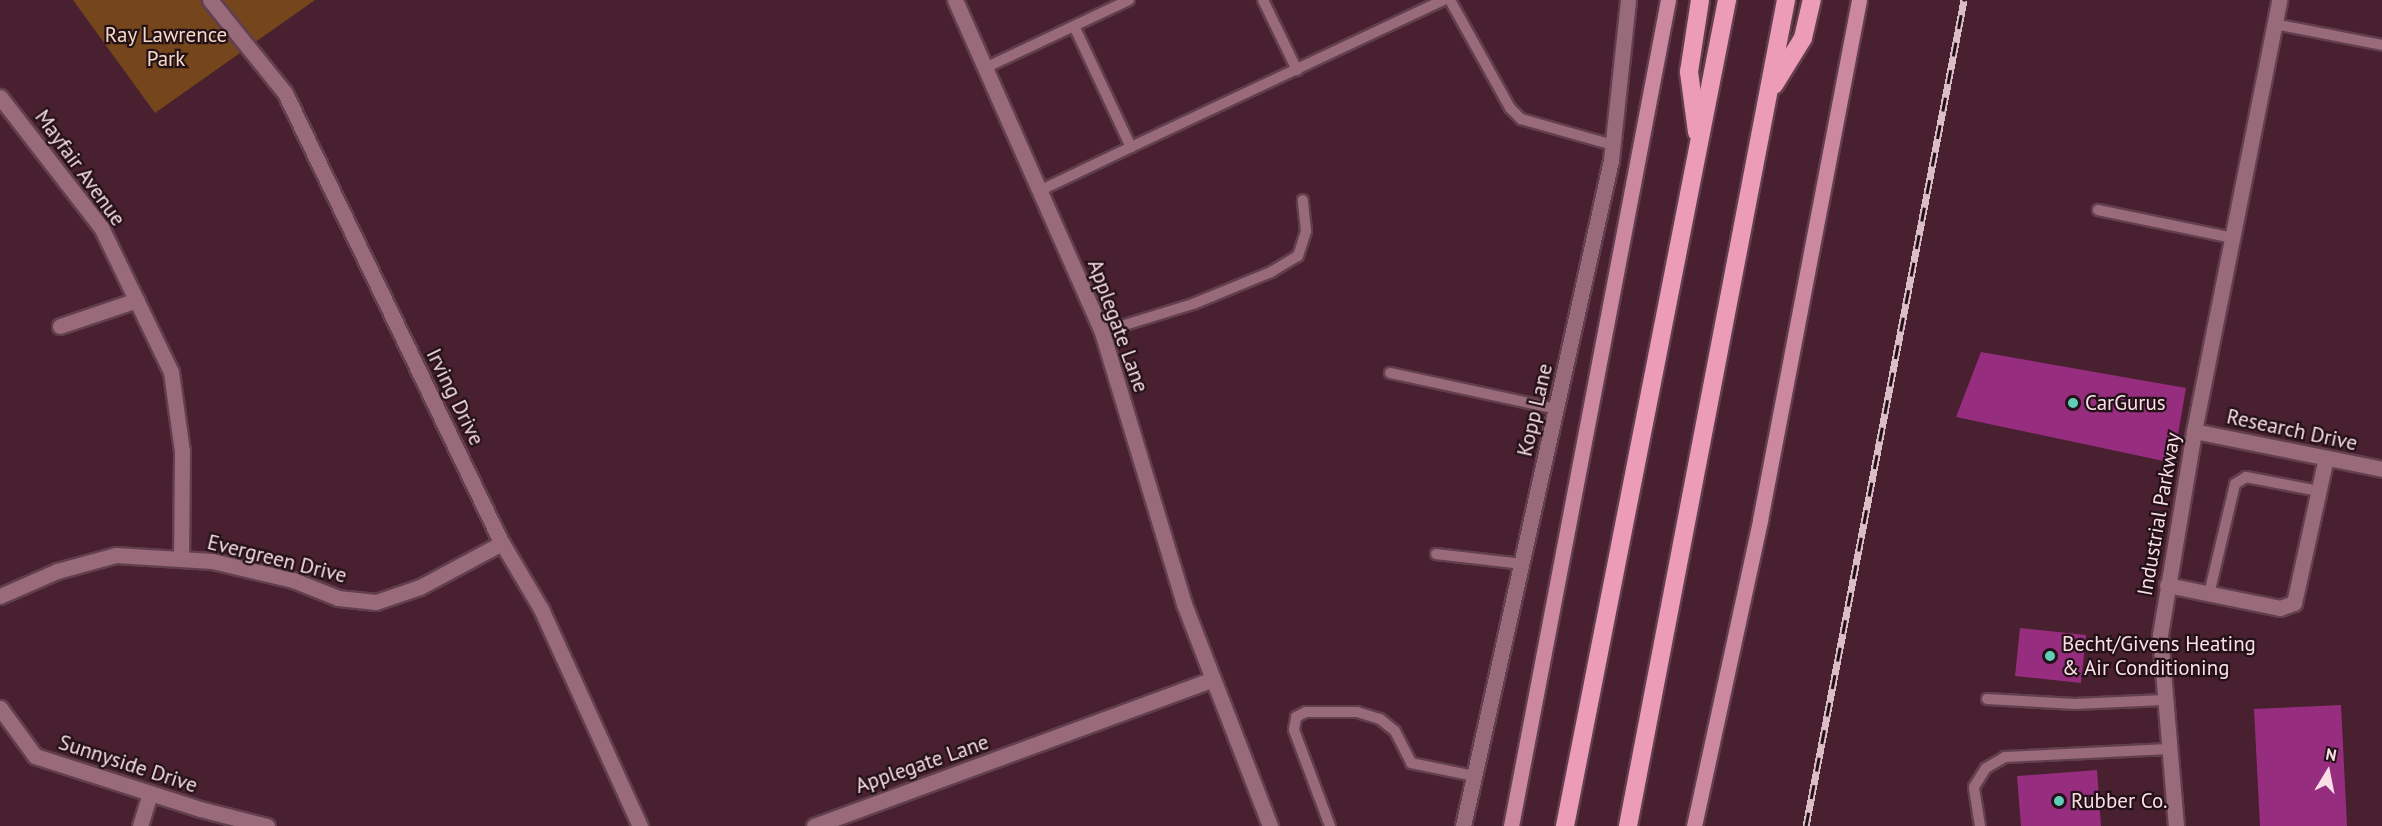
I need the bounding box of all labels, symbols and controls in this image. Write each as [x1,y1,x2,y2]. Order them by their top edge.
park label: Ray Lawrence Park [104,22,228,72]
street label: Mayfair Avenue [29,105,131,231]
street label: Applegate Lane [1082,256,1154,396]
street label: Irving Drive [421,345,489,449]
street label: Kopp Lane [1512,361,1558,459]
place label: CarGurus [2085,390,2166,416]
marker: CarGurus [2066,396,2080,410]
street label: Research Drive [2224,404,2360,456]
street label: Industrial Parkway [2132,430,2186,598]
street label: Evergreen Drive [205,530,349,588]
place label: Becht/Givens Heating & Air Conditioning [2062,631,2256,681]
marker: Becht/Givens Heating & Air Conditioning [2043,649,2057,663]
street label: Applegate Lane [852,729,992,799]
street label: Sunnyside Drive [55,730,201,798]
north arrow [2298,742,2358,802]
text: N [2324,744,2338,765]
place label: Rubber Co. [2071,788,2167,814]
marker: Rubber Co. [2052,794,2066,808]

